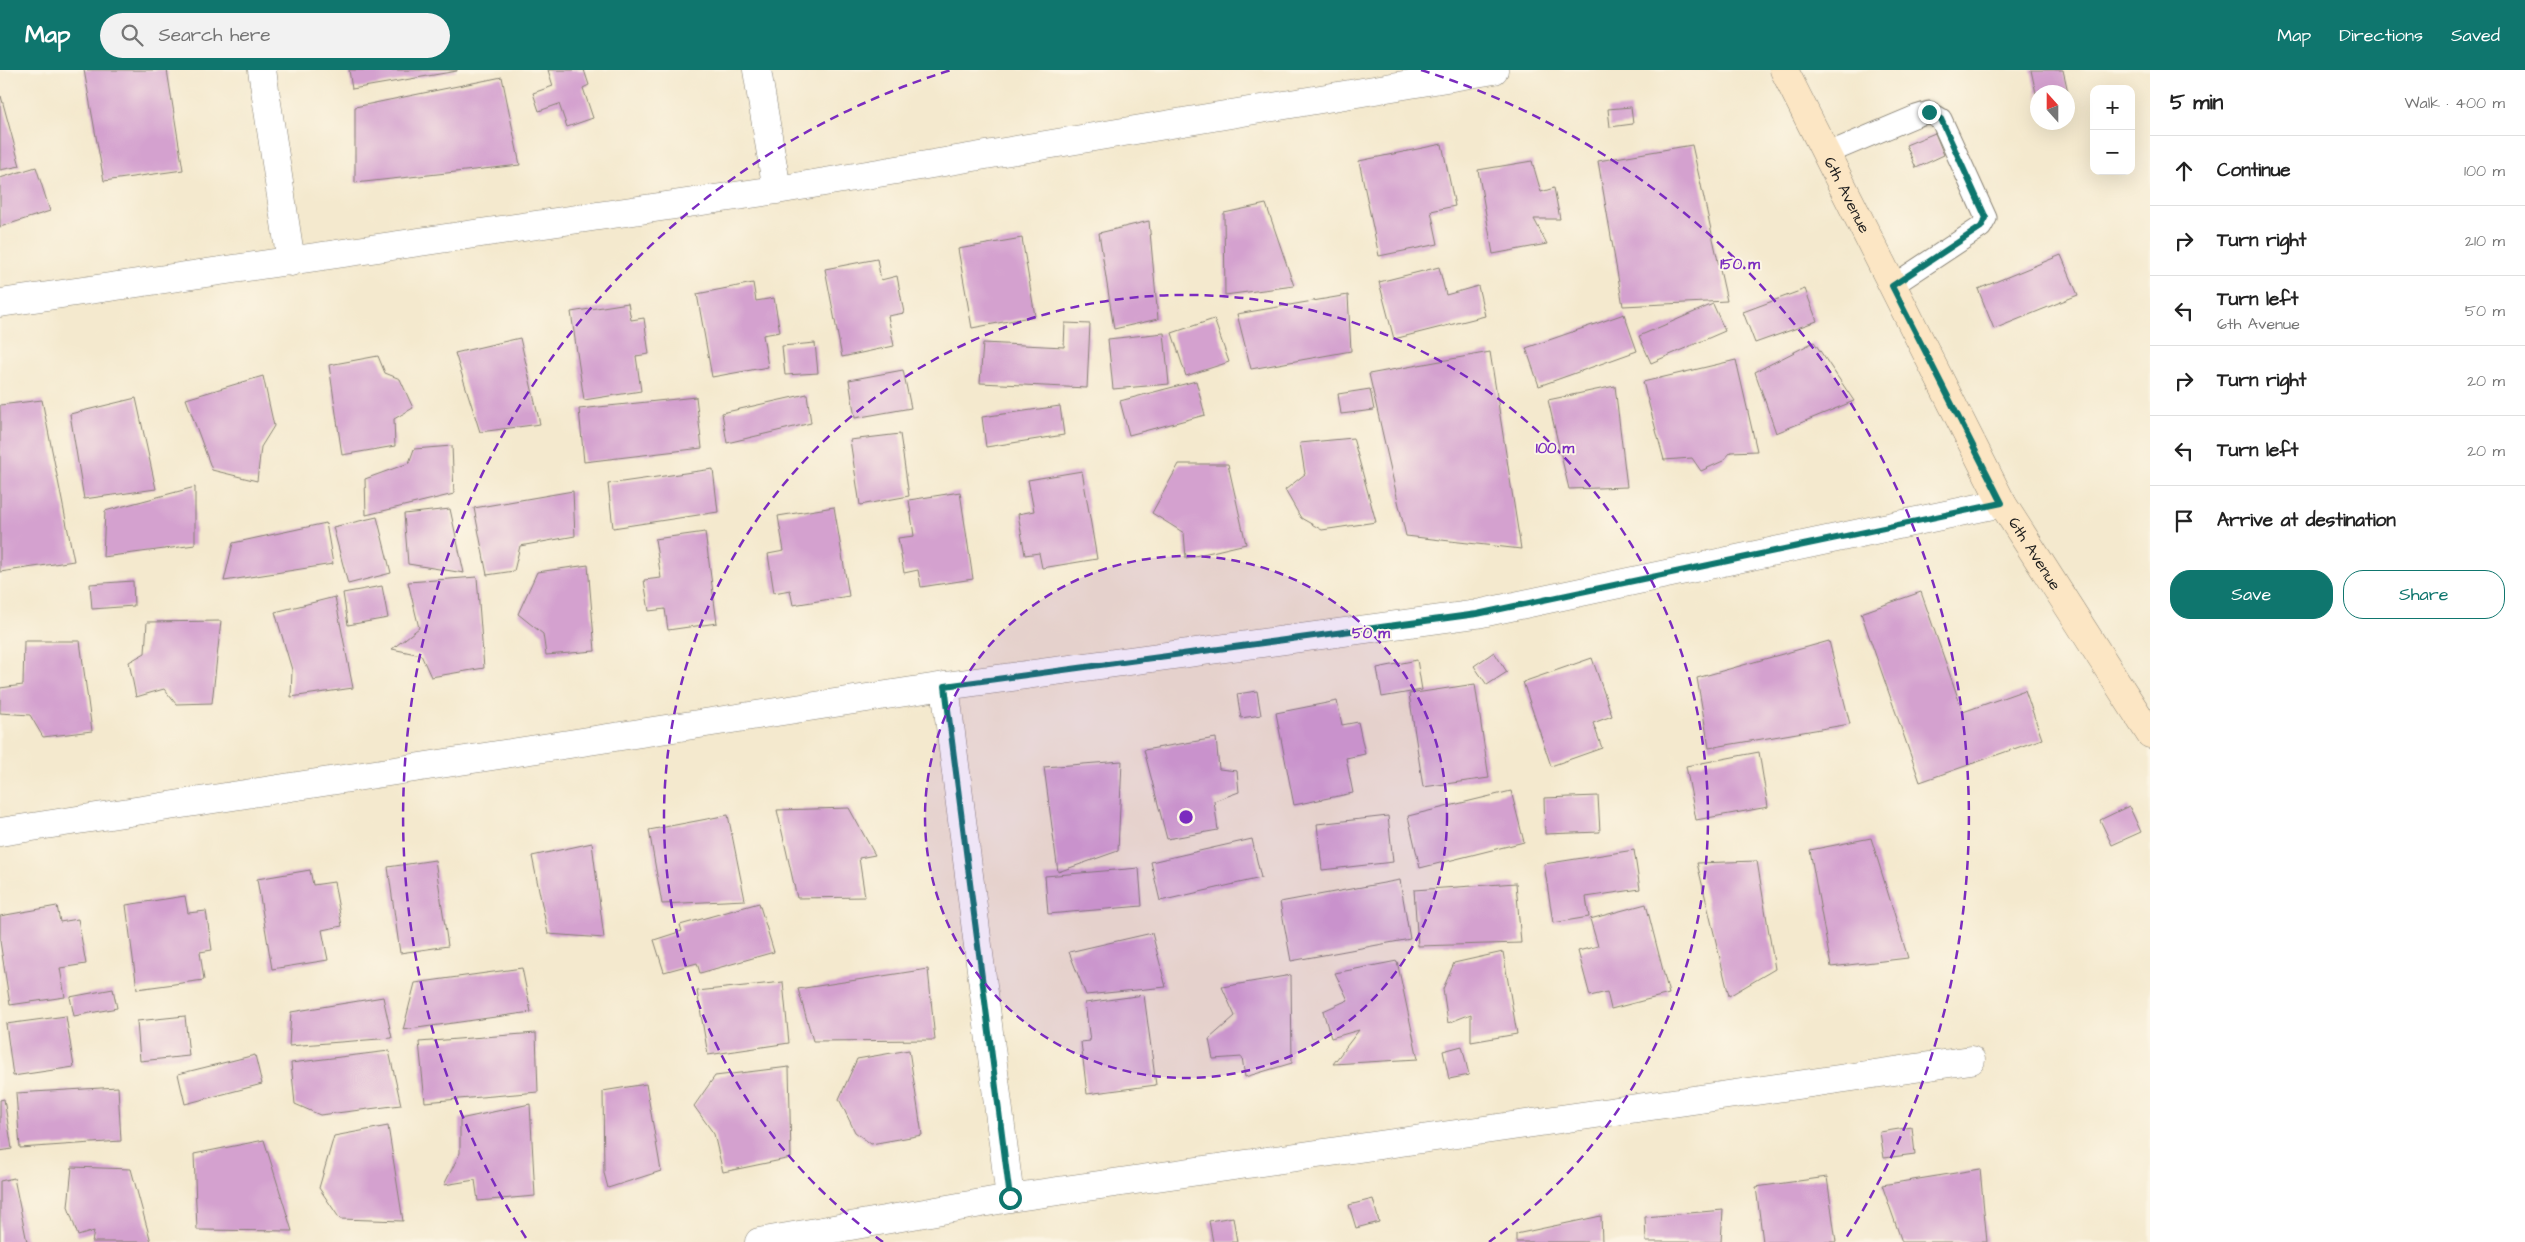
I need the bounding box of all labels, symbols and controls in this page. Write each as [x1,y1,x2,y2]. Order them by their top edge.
search box [100,13,450,58]
text: Map [25,18,70,52]
icon: search [118,21,146,49]
text: Search here [158,22,271,49]
text: Map [2277,23,2311,48]
text: Directions [2339,23,2423,48]
text: Saved [2451,23,2500,48]
north arrow [2030,85,2075,130]
map controls [2090,85,2135,175]
button: + [2090,85,2135,130]
text: 5 min [2170,88,2223,117]
text: Walk · 400 m [2404,92,2505,114]
route end [1918,101,1941,124]
button: − [2090,130,2135,175]
street label: 6th Avenue [1819,153,1876,237]
icon: ahead [2170,157,2198,185]
text: Continue [2217,157,2291,184]
text: 100 m [2464,160,2505,182]
icon: right [2170,227,2198,255]
text: Turn right [2217,227,2306,254]
text: 210 m [2465,230,2505,252]
text: 150 m [1720,254,1760,275]
text: Turn left [2217,286,2298,313]
icon: left [2170,297,2198,325]
text: 50 m [2465,300,2505,322]
text: 6th Avenue [2217,313,2300,335]
icon: right [2170,367,2198,395]
text: Turn right [2217,367,2306,394]
text: 20 m [2467,370,2505,392]
icon: left [2170,437,2198,465]
text: Turn left [2217,437,2298,464]
text: 100 m [1536,438,1575,459]
text: 20 m [2467,440,2505,462]
icon: arrive [2170,507,2198,535]
text: Arrive at destination [2217,507,2396,534]
street label: 6th Avenue [2003,513,2066,595]
button: Save [2170,570,2333,619]
button: Share [2343,570,2505,619]
text: 50 m [1352,623,1390,644]
centre of rings [1177,808,1195,826]
route start [999,1187,1022,1210]

